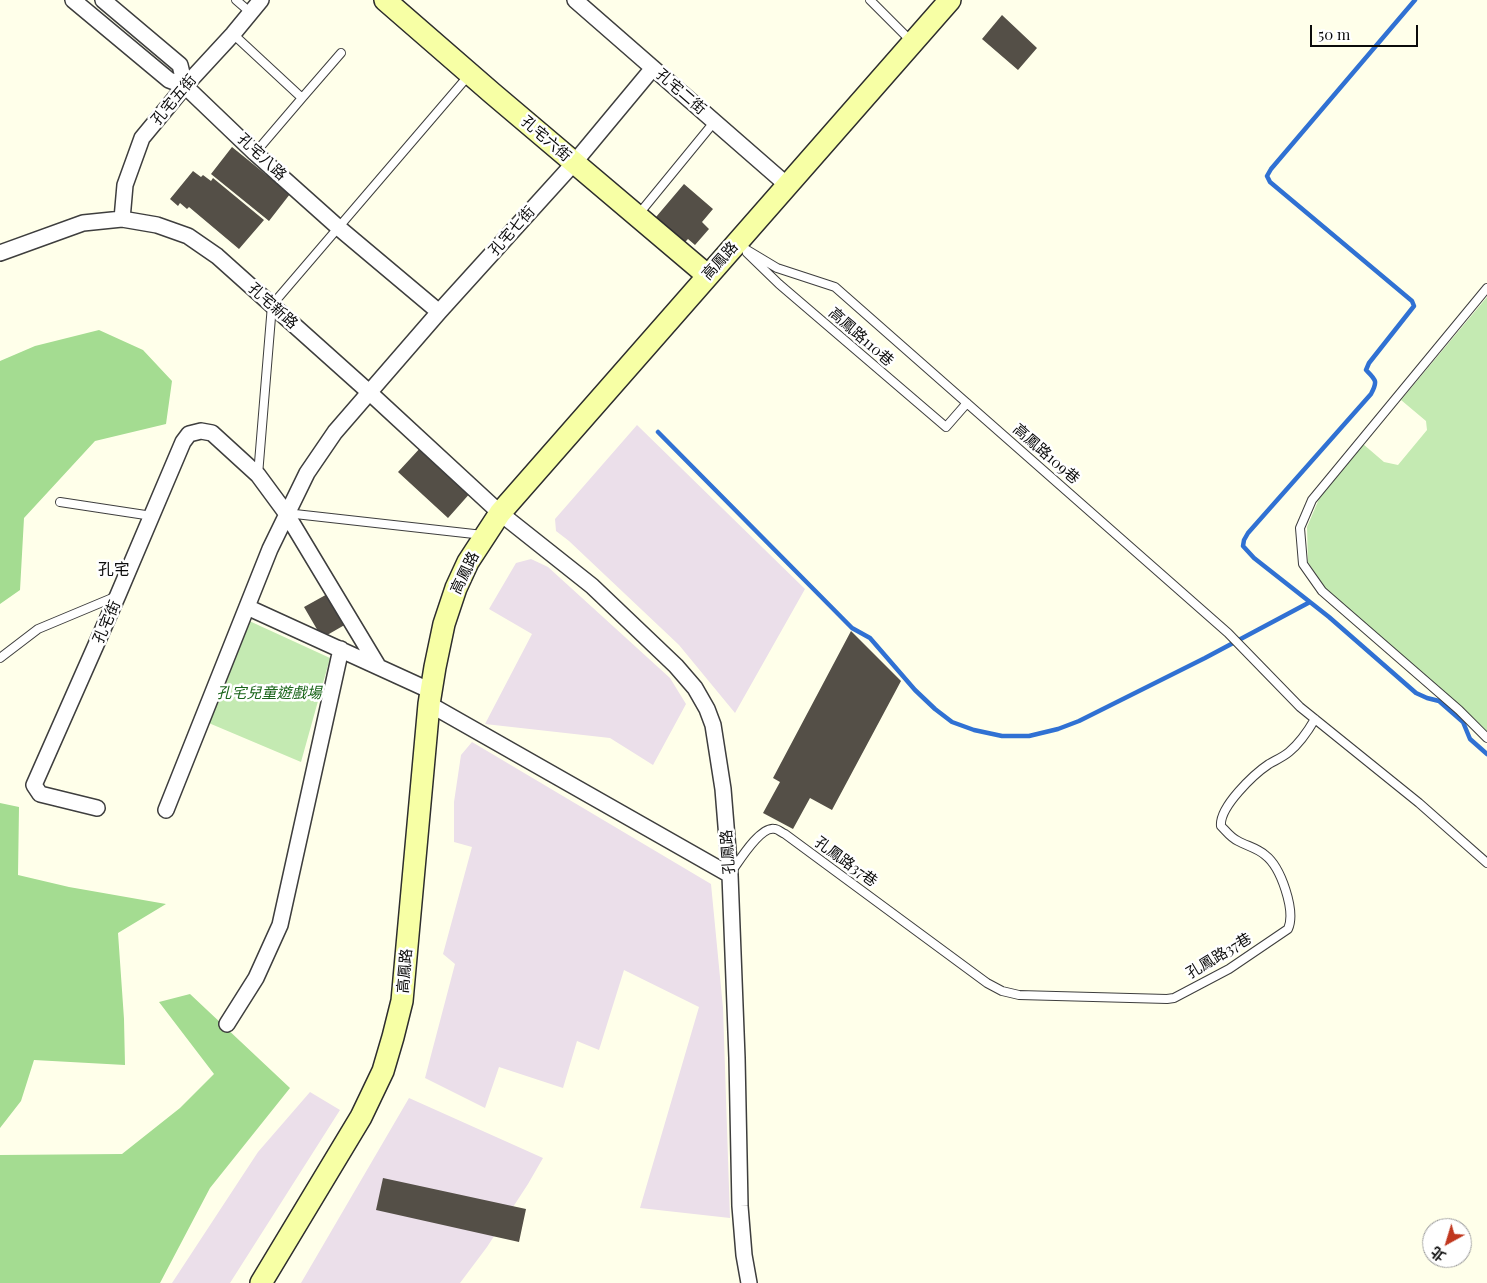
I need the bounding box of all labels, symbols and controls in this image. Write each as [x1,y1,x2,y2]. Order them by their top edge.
scale bar [1312,15,1420,47]
text: 50 m [1318,24,1350,44]
street label: 孔宅二街 [652,66,710,118]
street label: 孔宅五街 [148,71,200,129]
street label: 孔宅六街 [517,113,575,165]
street label: 孔宅八路 [234,130,290,184]
street label: 孔宅七街 [485,203,539,259]
street label: 高鳳路 [698,238,742,284]
street label: 孔宅新路 [245,279,301,333]
street label: 高鳳路110巷 [825,304,897,370]
street label: 高鳳路109巷 [1009,420,1083,488]
street label: 高鳳路 [447,549,483,597]
district label: 孔宅 [98,560,130,580]
street label: 孔宅街 [90,598,124,646]
park label: 孔宅兒童遊戲場 [217,684,321,702]
street label: 孔鳳路 [717,829,739,875]
street label: 孔鳳路37巷 [811,833,881,891]
street label: 孔鳳路37巷 [1183,930,1255,982]
street label: 高鳳路 [394,948,416,994]
north arrow [1422,1218,1472,1268]
text: 北 [1426,1242,1449,1266]

